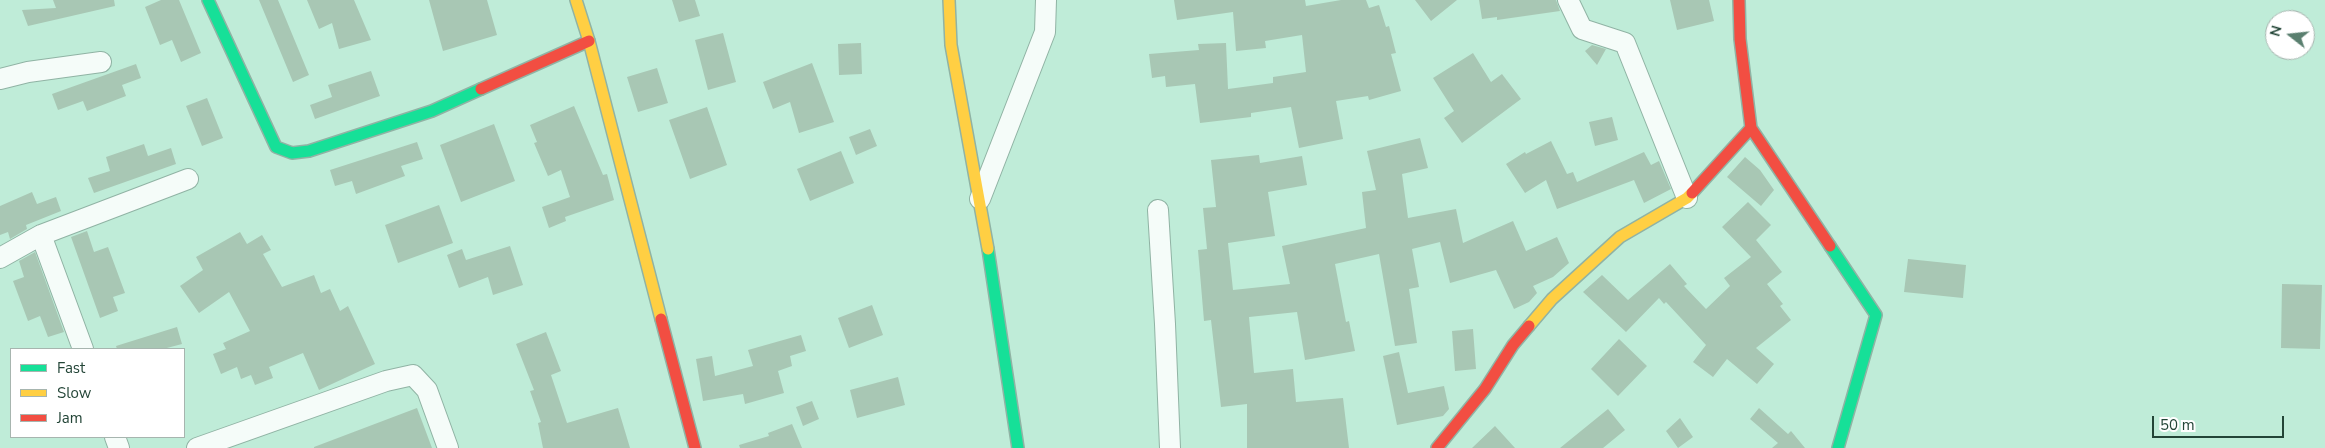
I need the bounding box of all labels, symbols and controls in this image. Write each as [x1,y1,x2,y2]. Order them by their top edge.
north arrow [2265,10,2315,60]
text: N [2265,23,2287,39]
legend [10,348,185,438]
text: Fast [57,358,85,378]
text: Slow [57,383,91,403]
scale bar [2155,406,2288,438]
text: Jam [57,408,83,428]
text: 50 m [2160,415,2195,435]

